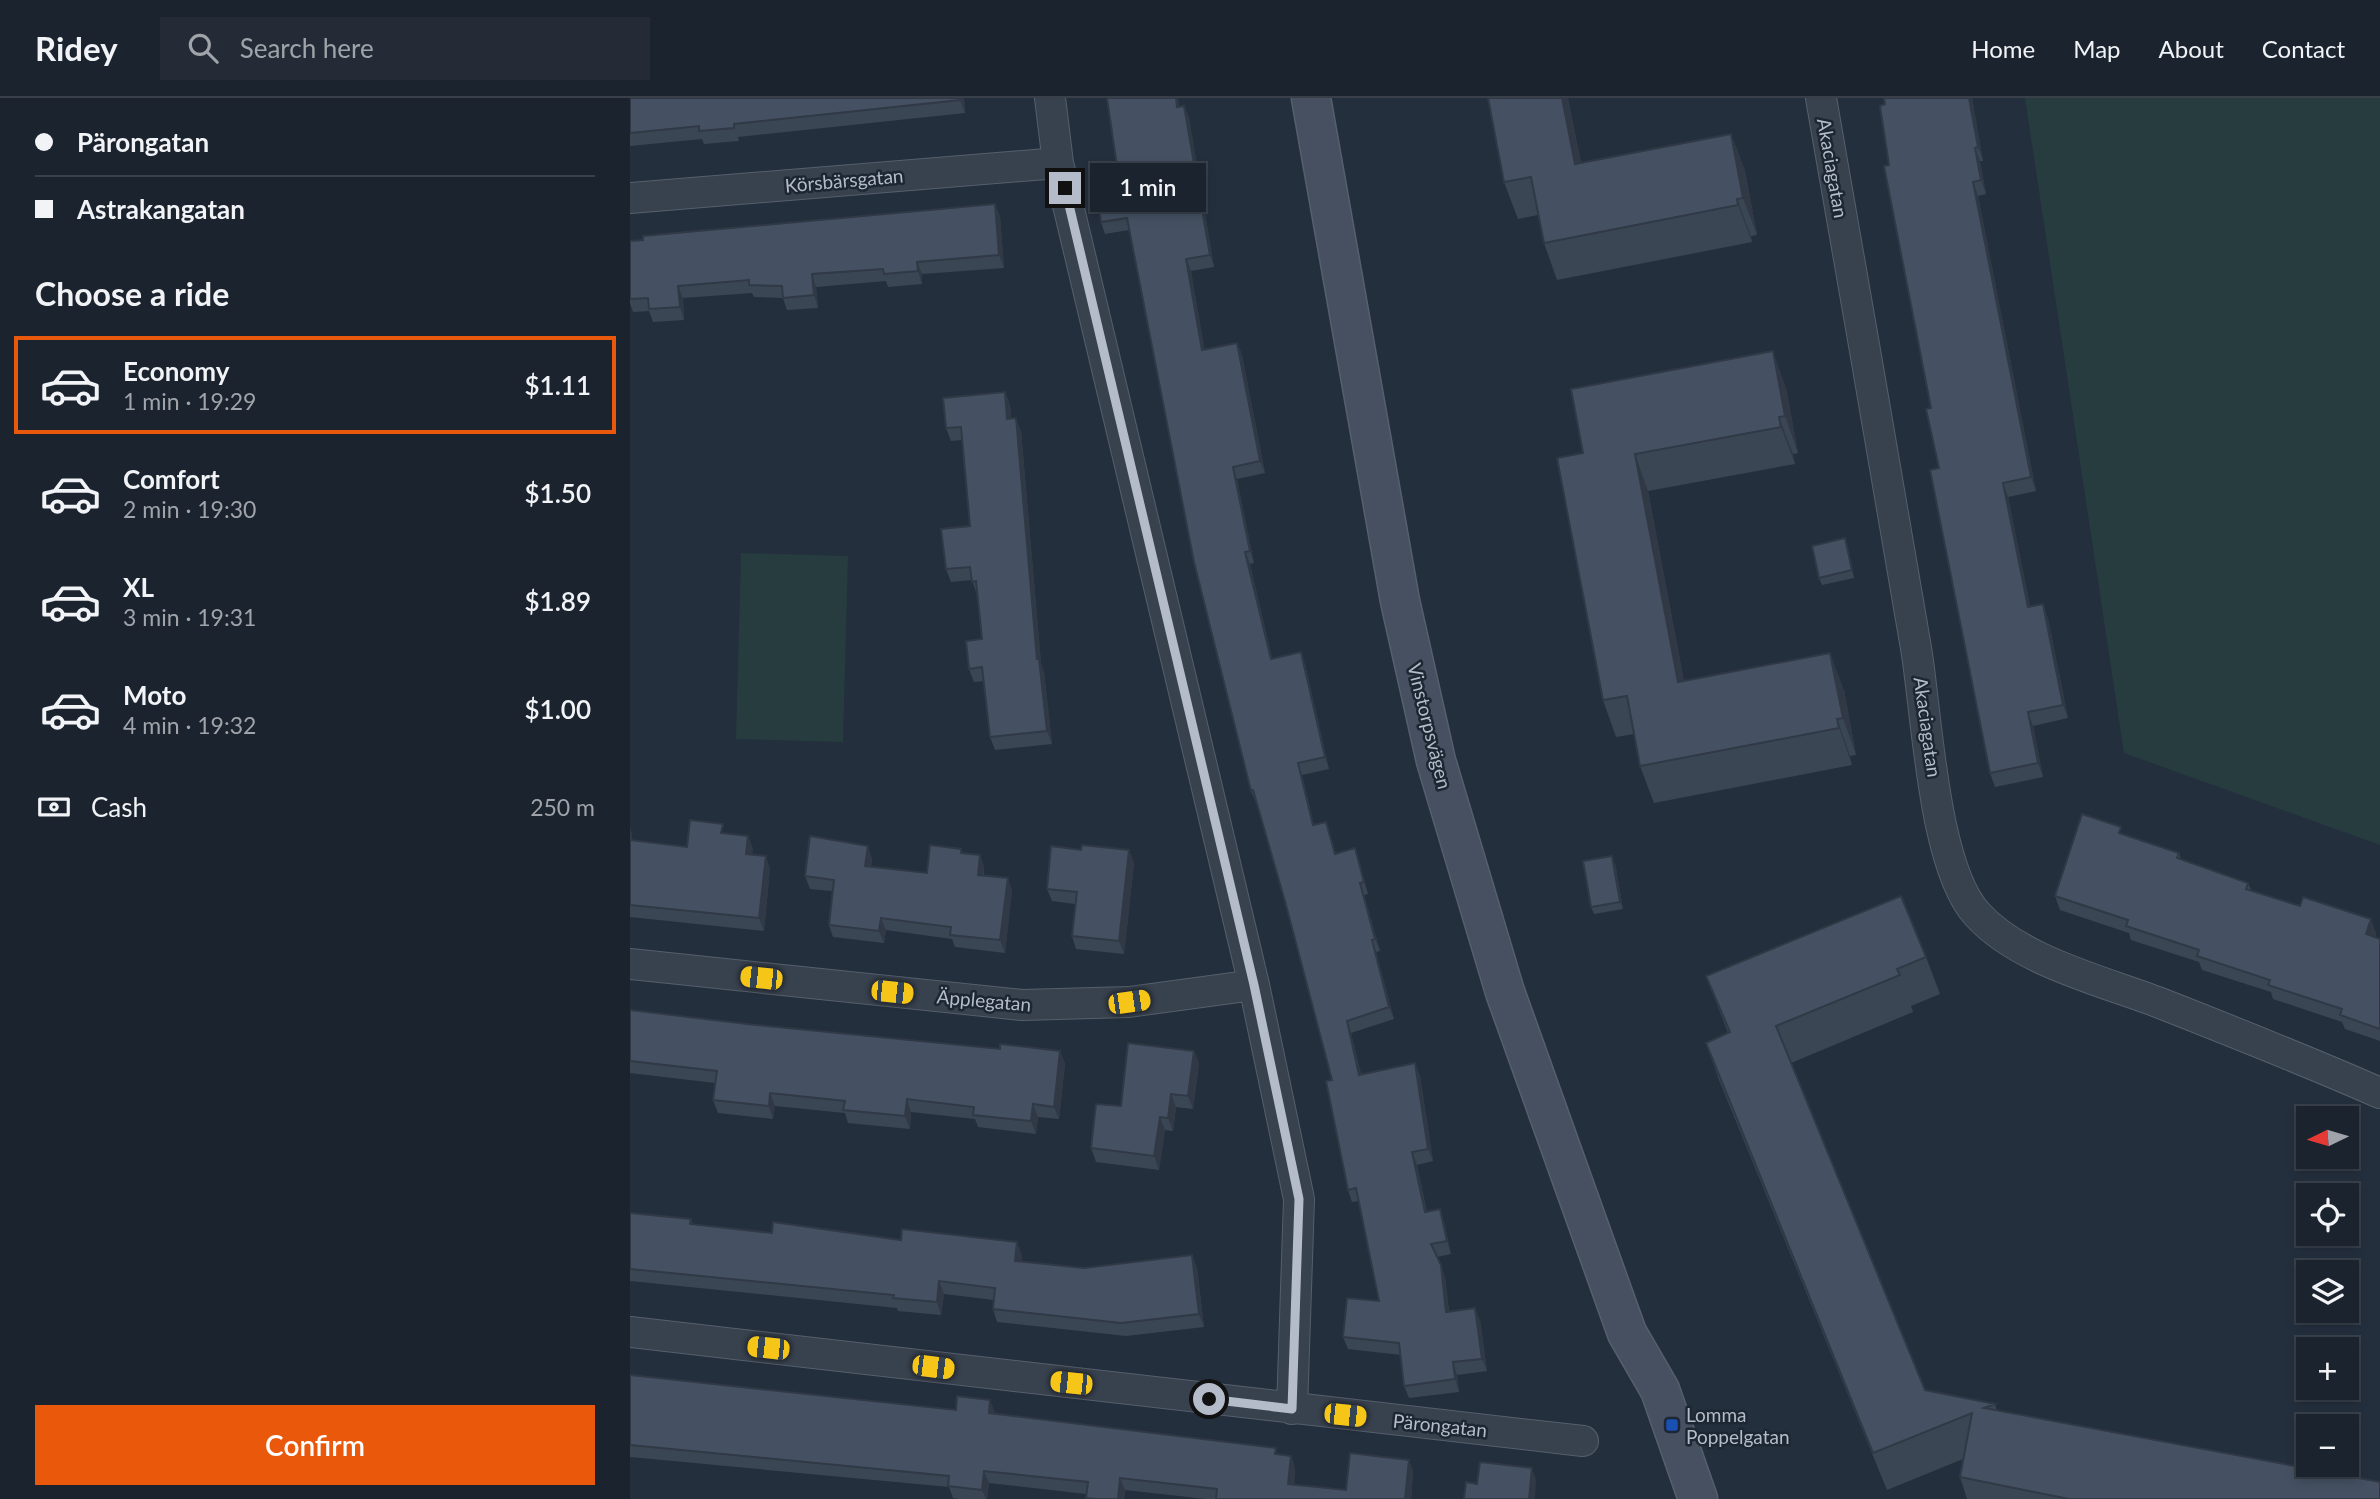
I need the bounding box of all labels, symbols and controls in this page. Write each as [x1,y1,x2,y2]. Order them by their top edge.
search box [160,17,650,80]
text: Ridey [35,28,118,68]
icon: search [184,29,222,67]
text: Search here [240,32,374,64]
text: Home [1971,34,2035,63]
text: Map [2073,34,2121,63]
text: About [2159,34,2224,63]
text: Contact [2262,34,2345,63]
street label: Akaciagatan [1813,116,1853,220]
text: Pärongatan [77,126,209,158]
street label: Körsbärsgatan [784,163,904,197]
callout: 1 min [1090,164,1205,212]
route end [1049,172,1081,204]
text: 1 min [1120,173,1176,201]
text: Astrakangatan [77,193,245,225]
text: Choose a ride [35,274,229,313]
icon: car [39,354,102,417]
text: Economy [123,355,229,387]
text: $1.11 [525,369,591,401]
text: 1 min · 19:29 [123,387,256,415]
icon: car [39,462,102,525]
text: Comfort [123,463,220,495]
text: $1.50 [525,477,591,509]
text: 2 min · 19:30 [123,495,256,523]
icon: car [39,570,102,633]
text: XL [123,571,154,603]
text: $1.89 [525,585,591,617]
text: 3 min · 19:31 [123,603,256,631]
street label: Vinstorpsvägen [1403,661,1457,791]
street label: Akaciagatan [1910,675,1946,779]
icon: car [39,678,102,741]
text: Moto [123,679,186,711]
text: $1.00 [525,693,591,725]
text: 4 min · 19:32 [123,711,256,739]
icon: cash [35,788,73,826]
text: Cash [91,791,147,823]
text: 250 m [530,793,595,821]
car [740,965,783,991]
car [871,979,914,1005]
street label: Äpplegatan [936,984,1032,1016]
car [1107,989,1152,1015]
north arrow [2296,1106,2359,1169]
map controls [2296,1106,2359,1477]
button: locate [2296,1183,2359,1246]
button: layers [2296,1260,2359,1323]
car [747,1335,790,1361]
button: + [2296,1337,2359,1400]
car [911,1354,956,1380]
car [1050,1370,1093,1396]
route start [1193,1383,1225,1415]
car [1324,1402,1367,1428]
place label: Lomma Poppelgatan [1686,1403,1790,1448]
button: Confirm [35,1405,595,1485]
street label: Pärongatan [1392,1409,1488,1441]
button: − [2296,1414,2359,1477]
marker: Lomma Poppelgatan [1664,1417,1680,1433]

